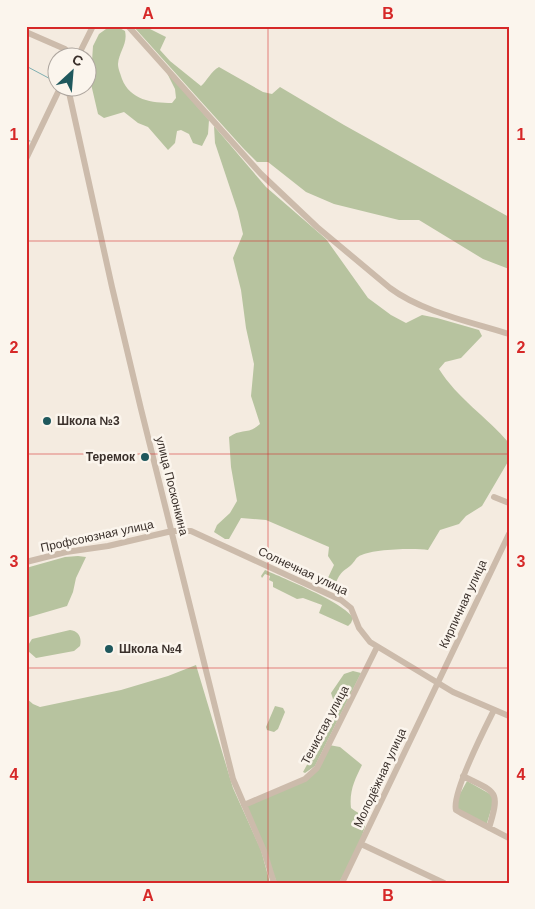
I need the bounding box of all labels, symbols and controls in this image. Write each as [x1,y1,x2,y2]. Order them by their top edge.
text: A [142,5,154,22]
text: B [382,5,394,22]
north arrow [48,48,98,98]
text: С [70,51,86,70]
text: 1 [10,126,19,143]
text: 1 [517,126,526,143]
text: 2 [10,339,19,356]
text: 2 [517,339,526,356]
place label: Школа №3 [57,414,120,428]
marker: Школа №3 [41,415,53,427]
street label: улица Посконкина [153,435,191,537]
place label: Теремок [86,450,136,464]
marker: Теремок [139,451,151,463]
street label: Профсоюзная улица [39,517,155,555]
street label: Солнечная улица [256,544,350,598]
text: 3 [10,553,19,570]
text: 3 [517,553,526,570]
street label: Кирпичная улица [436,557,490,650]
place label: Школа №4 [119,642,182,656]
marker: Школа №4 [103,643,115,655]
street label: Тенистая улица [298,683,352,767]
street label: Молодёжная улица [351,726,409,830]
text: 4 [10,766,19,783]
text: 4 [517,766,526,783]
text: A [142,887,154,904]
text: B [382,887,394,904]

